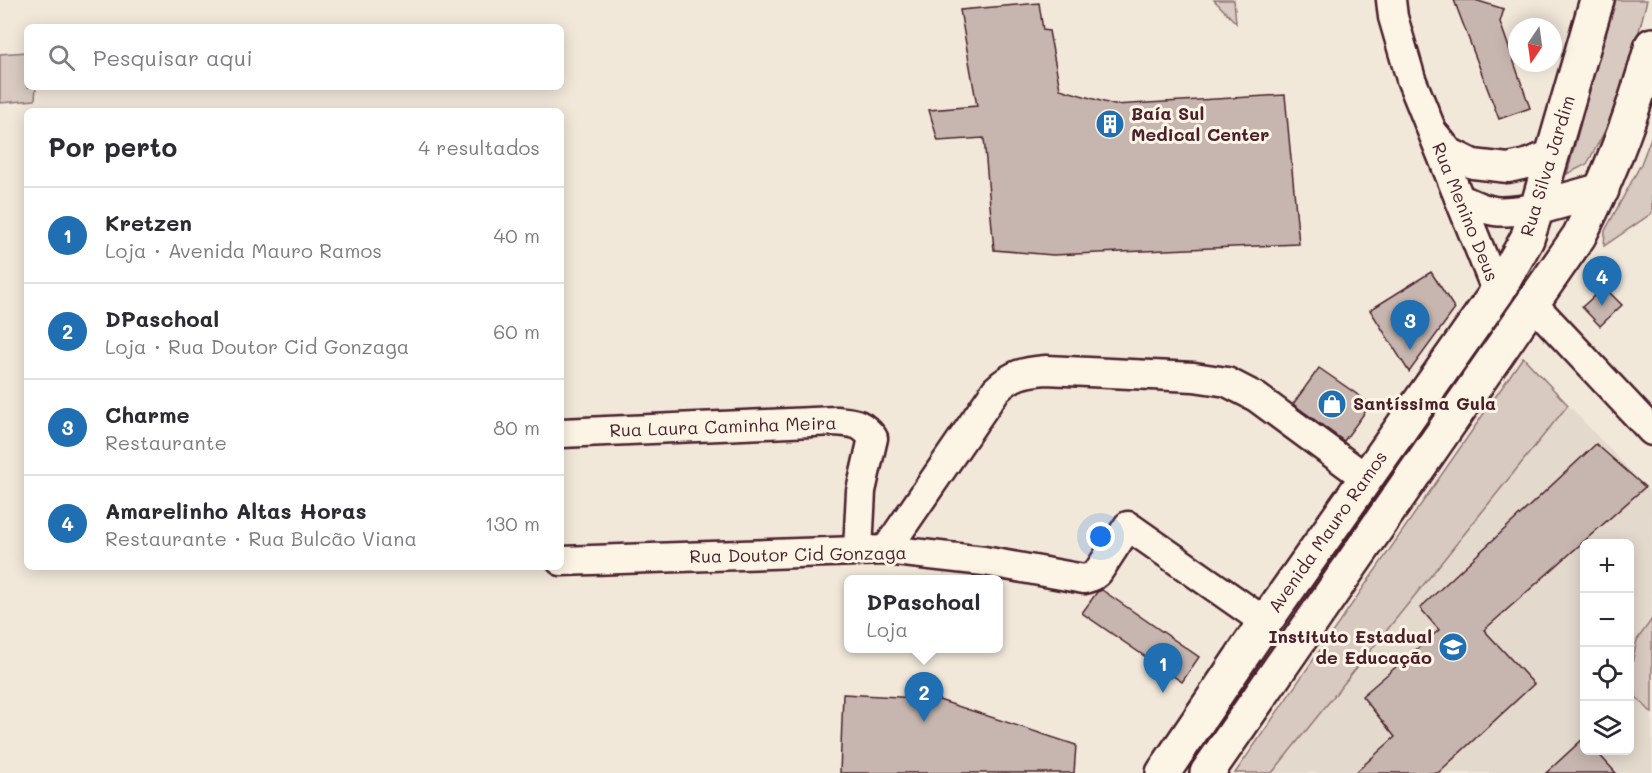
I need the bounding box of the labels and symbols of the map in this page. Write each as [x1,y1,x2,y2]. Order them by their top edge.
north arrow [1508,18,1562,72]
street label: Rua Silva Jardim [1514,92,1580,239]
place label: Baía Sul Medical Center [1131,101,1269,146]
building icon: Baía Sul Medical Center [1094,108,1126,140]
street label: Rua Menino Deus [1427,139,1505,285]
pin: 4 [1582,256,1622,306]
pin: 3 [1390,300,1430,350]
shop icon: Santíssima Gula [1316,388,1348,420]
place label: Santíssima Gula [1353,391,1496,415]
street label: Rua Laura Caminha Meira [609,410,837,442]
street label: Avenida Mauro Ramos [1262,446,1392,617]
your location [1086,522,1115,551]
street label: Rua Doutor Cid Gonzaga [689,540,907,568]
place label: Instituto Estadual de Educação [1268,624,1432,669]
school or university icon: Instituto Estadual de Educação [1437,631,1469,663]
pin: 1 [1144,644,1182,693]
pin: 2 [904,672,944,722]

